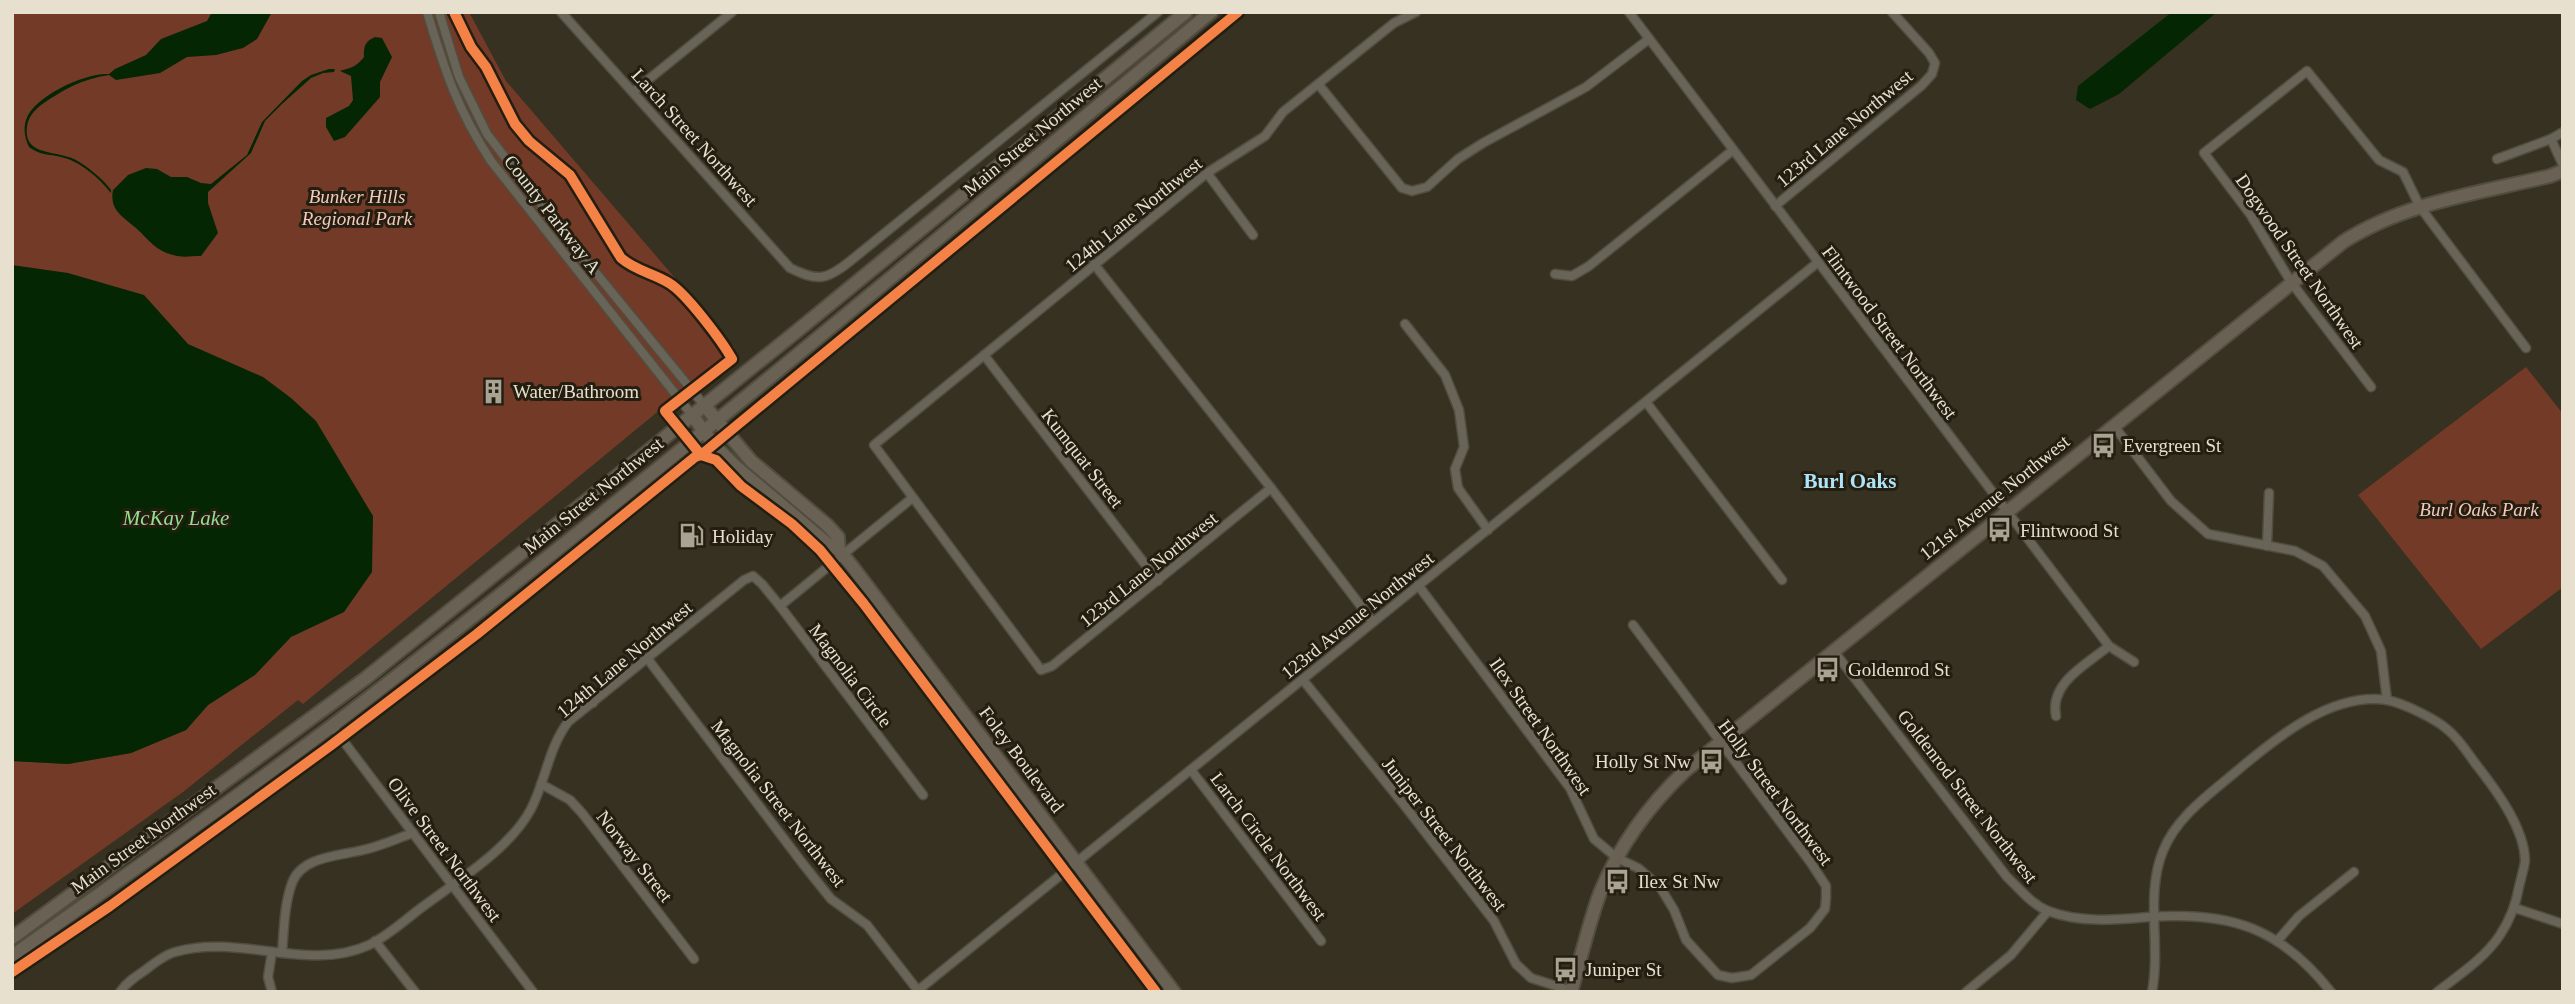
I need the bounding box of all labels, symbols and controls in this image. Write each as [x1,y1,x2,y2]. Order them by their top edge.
street label: Larch Street Northwest [628,64,762,211]
street label: 123rd Lane Northwest [1772,65,1917,191]
street label: Main Street Northwest [959,72,1106,200]
street label: County Parkway A [500,151,606,278]
street label: 124th Lane Northwest [1061,152,1207,276]
street label: Dogwood Street Northwest [2231,170,2368,353]
park label: Bunker Hills Regional Park [301,186,413,229]
street label: Flintwood Street Northwest [1818,242,1962,423]
building icon: Water/Bathroom [479,377,507,405]
place label: Water/Bathroom [513,381,639,402]
street label: Kumquat Street [1037,405,1128,513]
street label: 121st Avenue Northwest [1915,430,2074,564]
bus stop icon: Evergreen St [2089,431,2117,459]
street label: Main Street Northwest [519,432,668,558]
place label: Evergreen St [2123,435,2222,456]
district label: Burl Oaks [1804,469,1896,493]
park label: Burl Oaks Park [2419,499,2539,520]
water label: McKay Lake [122,506,229,530]
street label: 123rd Lane Northwest [1075,507,1222,631]
bus stop icon: Flintwood St [1986,516,2014,544]
place label: Flintwood St [2020,520,2119,541]
fuel station icon: Holiday [678,522,706,550]
place label: Holiday [712,526,774,547]
street label: 123rd Avenue Northwest [1277,547,1438,683]
street label: 124th Lane Northwest [552,596,697,722]
street label: Magnolia Circle [805,619,896,731]
street label: Ilex Street Northwest [1485,654,1596,799]
bus stop icon: Goldenrod St [1814,655,1842,683]
place label: Goldenrod St [1848,659,1951,680]
street label: Foley Boulevard [975,702,1069,817]
street label: Goldenrod Street Northwest [1893,705,2042,888]
street label: Magnolia Street Northwest [707,716,851,891]
street label: Holly Street Northwest [1714,716,1837,870]
bus stop icon: Holly St Nw [1697,747,1725,775]
place label: Holly St Nw [1595,751,1691,772]
street label: Juniper Street Northwest [1378,753,1511,916]
street label: Larch Circle Northwest [1206,768,1331,925]
street label: Olive Street Northwest [383,773,506,926]
street label: Main Street Northwest [67,779,220,898]
street label: Norway Street [592,806,677,907]
bus stop icon: Ilex St Nw [1604,867,1632,895]
place label: Ilex St Nw [1638,871,1721,892]
bus stop icon: Juniper St [1551,955,1579,983]
place label: Juniper St [1585,959,1662,980]

